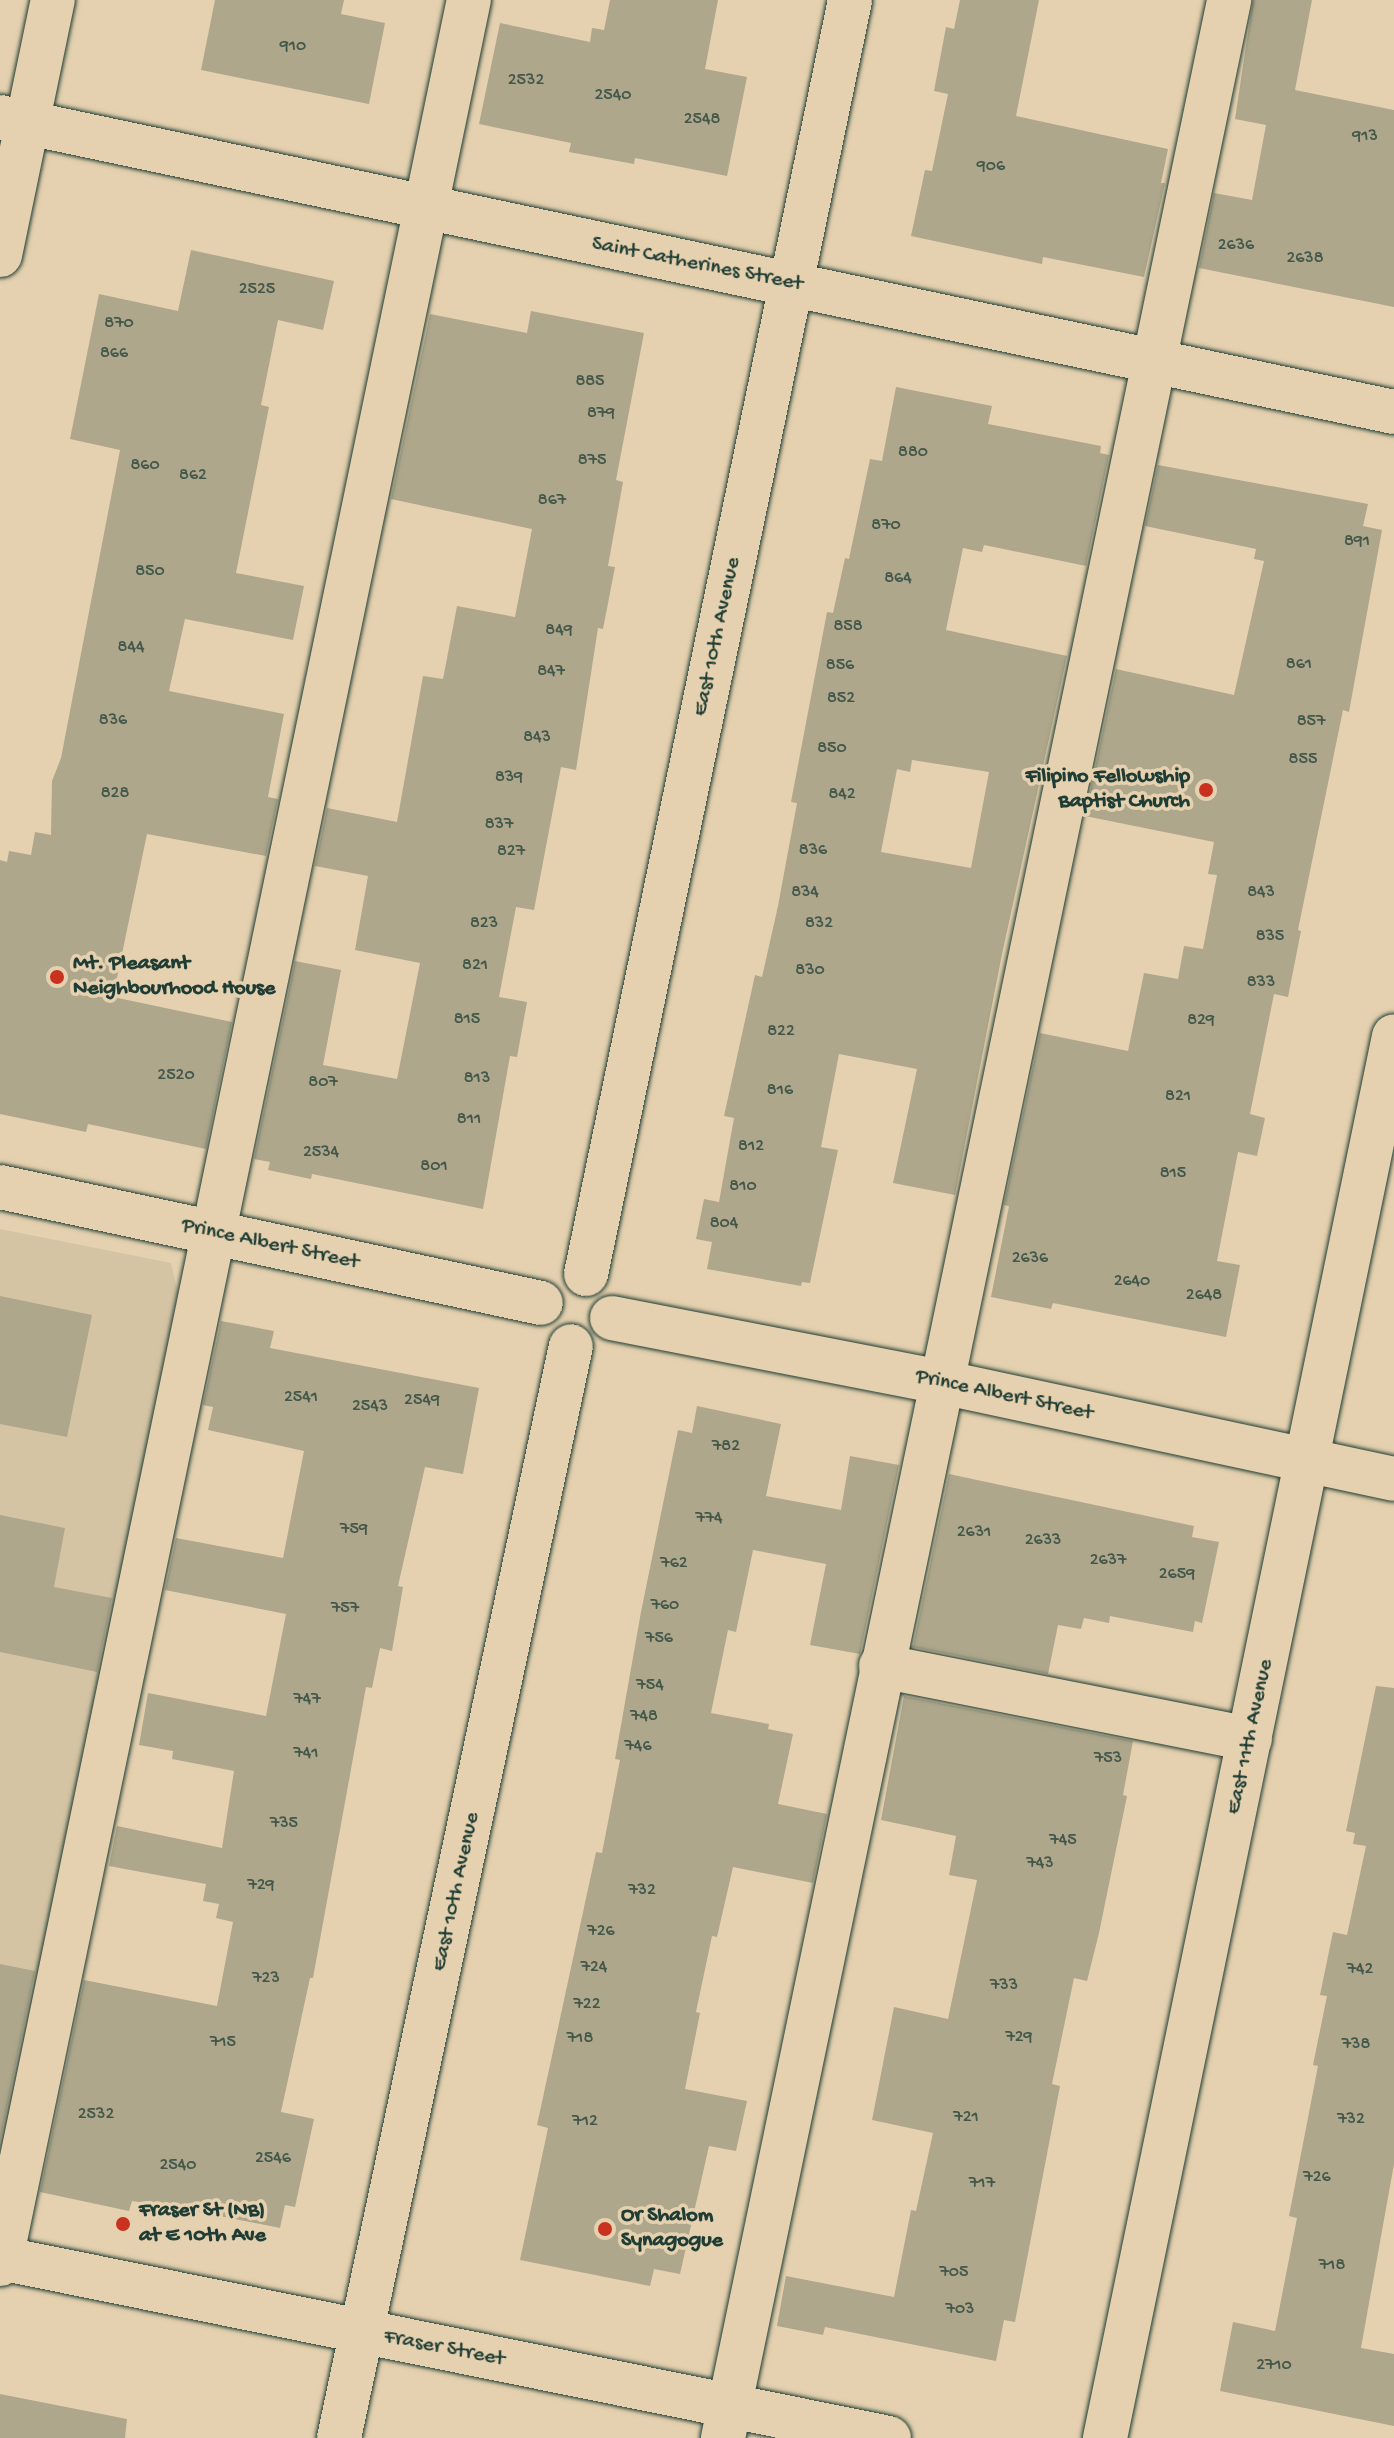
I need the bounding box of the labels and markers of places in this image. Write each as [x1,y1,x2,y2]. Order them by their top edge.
place label: Filipino Fellowship Baptist Church [1025,764,1190,816]
marker: Filipino Fellowship Baptist Church [1197,781,1215,799]
place label: Mt. Pleasant Neighbourhood House [73,951,275,1002]
marker: Mt. Pleasant Neighbourhood House [48,968,66,986]
place label: Fraser St (NB) at E 10th Ave [139,2198,266,2250]
place label: Or Shalom Synagogue [621,2203,723,2254]
marker: Fraser St (NB) at E 10th Ave [114,2215,132,2233]
marker: Or Shalom Synagogue [596,2220,614,2238]

